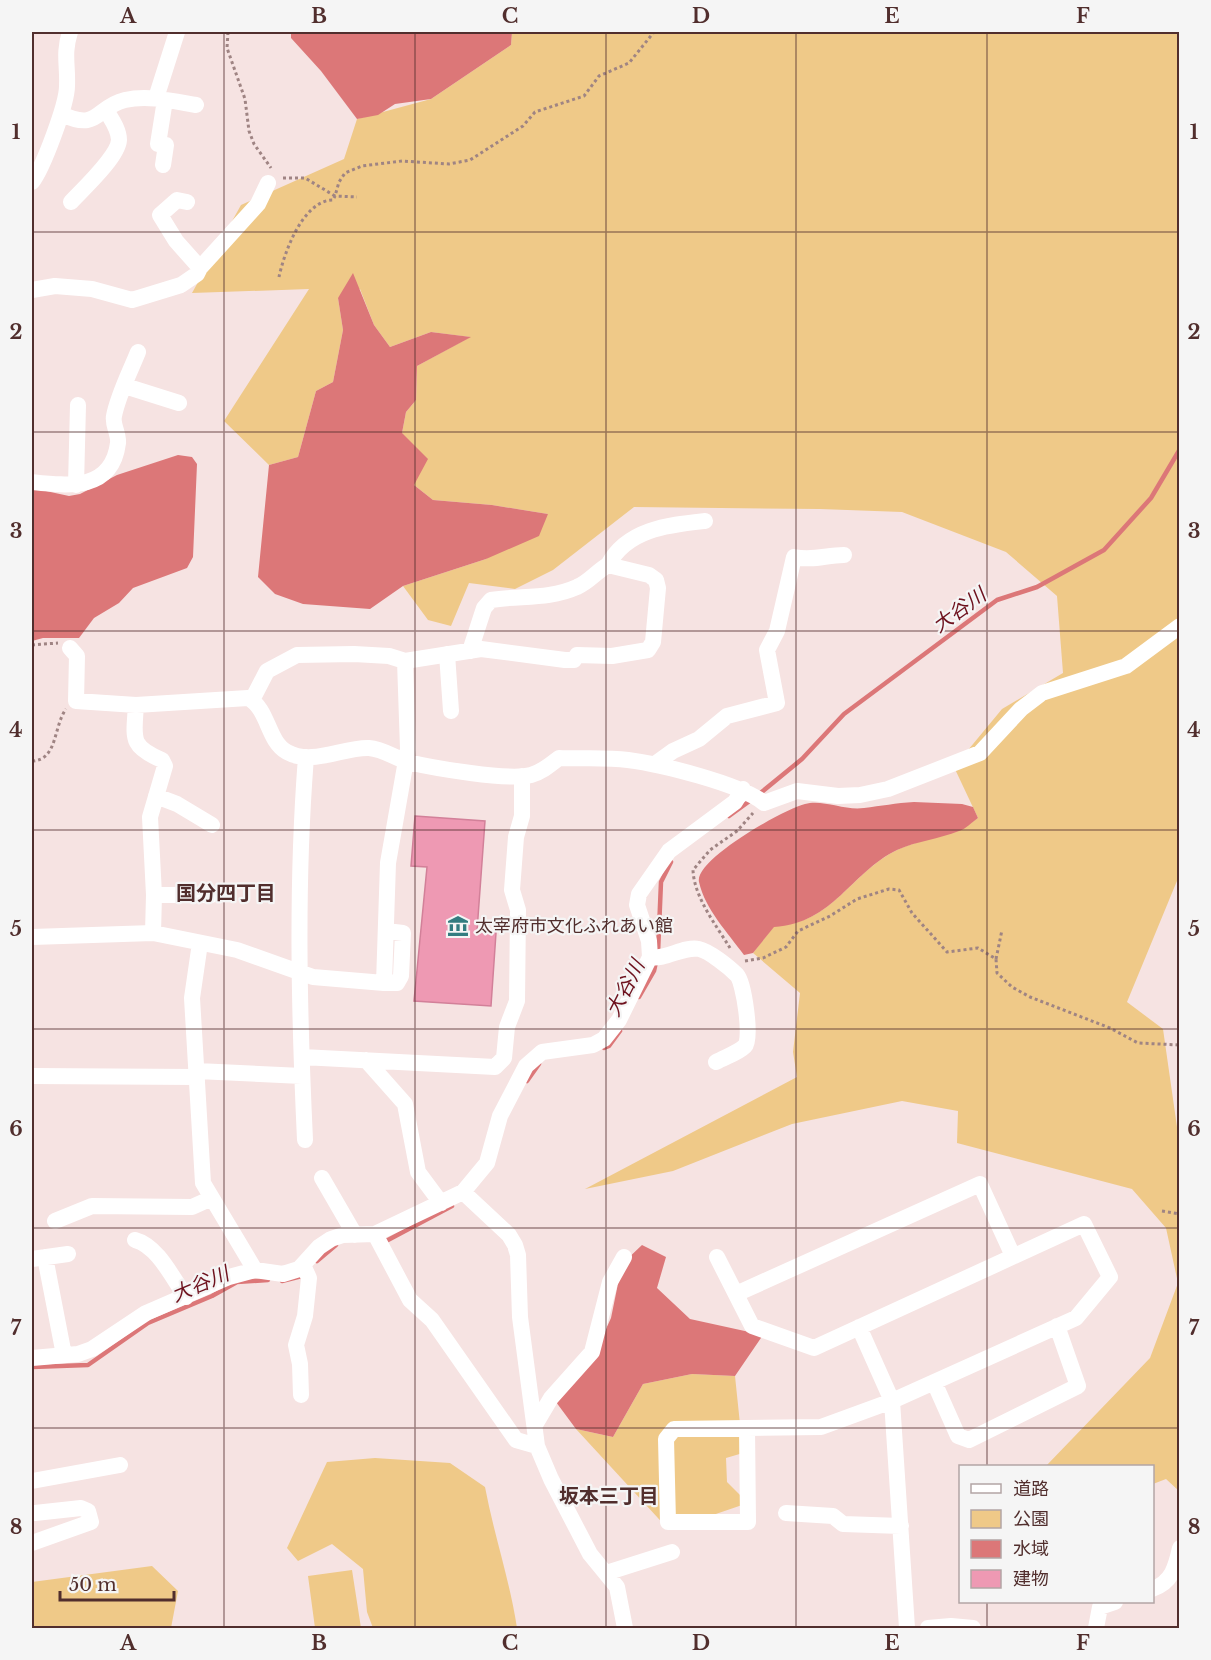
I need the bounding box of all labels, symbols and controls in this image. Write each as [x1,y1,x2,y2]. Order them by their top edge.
text: A [119,4,137,28]
text: B [311,4,327,28]
text: C [502,4,518,28]
text: D [692,4,710,28]
text: E [884,4,900,28]
text: F [1076,4,1090,28]
text: 1 [12,120,21,144]
text: 1 [1190,120,1199,144]
text: 2 [9,320,23,344]
text: 2 [1187,320,1201,344]
text: 3 [10,519,22,543]
text: 3 [1188,519,1200,543]
water label: 大谷川 [928,581,992,637]
text: 4 [9,718,23,742]
text: 4 [1187,718,1201,742]
district label: 国分四丁目 [176,881,276,905]
museum icon: 太宰府市文化ふれあい館 [446,914,470,938]
place label: 太宰府市文化ふれあい館 [475,915,673,937]
text: 5 [10,917,22,941]
text: 5 [1188,917,1200,941]
water label: 大谷川 [601,954,650,1020]
text: 6 [9,1117,23,1141]
text: 6 [1187,1117,1201,1141]
water label: 大谷川 [168,1260,234,1307]
text: 7 [11,1316,22,1340]
text: 7 [1189,1316,1200,1340]
legend [959,1465,1154,1603]
text: 道路 [1013,1478,1049,1500]
district label: 坂本三丁目 [559,1484,659,1508]
text: 公園 [1013,1508,1049,1530]
text: 8 [10,1515,22,1539]
text: 8 [1188,1515,1200,1539]
text: 水域 [1013,1538,1049,1560]
scale bar [60,1564,174,1602]
text: 建物 [1013,1568,1049,1590]
text: 50 m [69,1574,117,1596]
text: A [119,1631,137,1655]
text: B [311,1631,327,1655]
text: C [502,1631,518,1655]
text: D [692,1631,710,1655]
text: E [884,1631,900,1655]
text: F [1076,1631,1090,1655]

